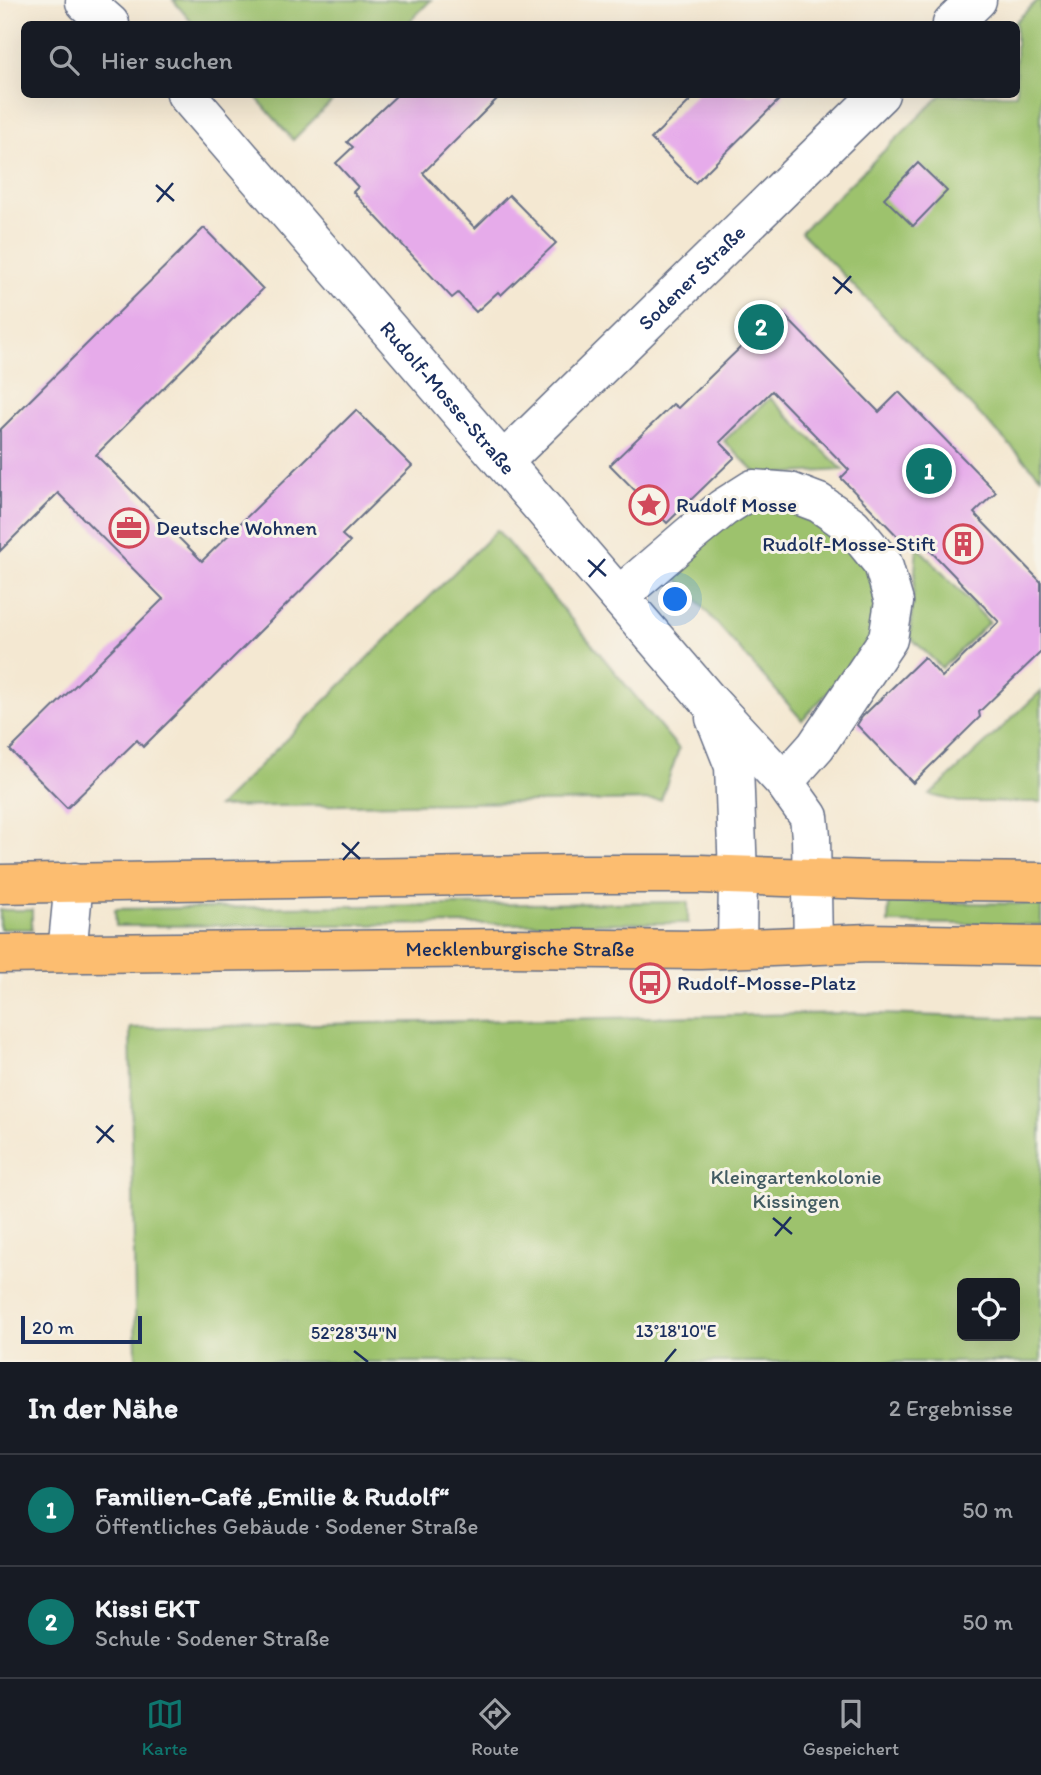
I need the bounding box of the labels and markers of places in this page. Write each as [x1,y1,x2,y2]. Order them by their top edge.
pin: 2 [738,301,784,353]
pin: 1 [906,445,952,497]
place icon: Rudolf Mosse [628,484,670,526]
place label: Rudolf Mosse [676,492,797,517]
office icon: Deutsche Wohnen [108,507,150,549]
place label: Deutsche Wohnen [156,515,317,540]
building icon: Rudolf-Mosse-Stift [942,523,984,565]
place label: Rudolf-Mosse-Stift [762,531,936,556]
bus stop icon: Rudolf-Mosse-Platz [629,962,671,1004]
place label: Rudolf-Mosse-Platz [677,970,856,995]

